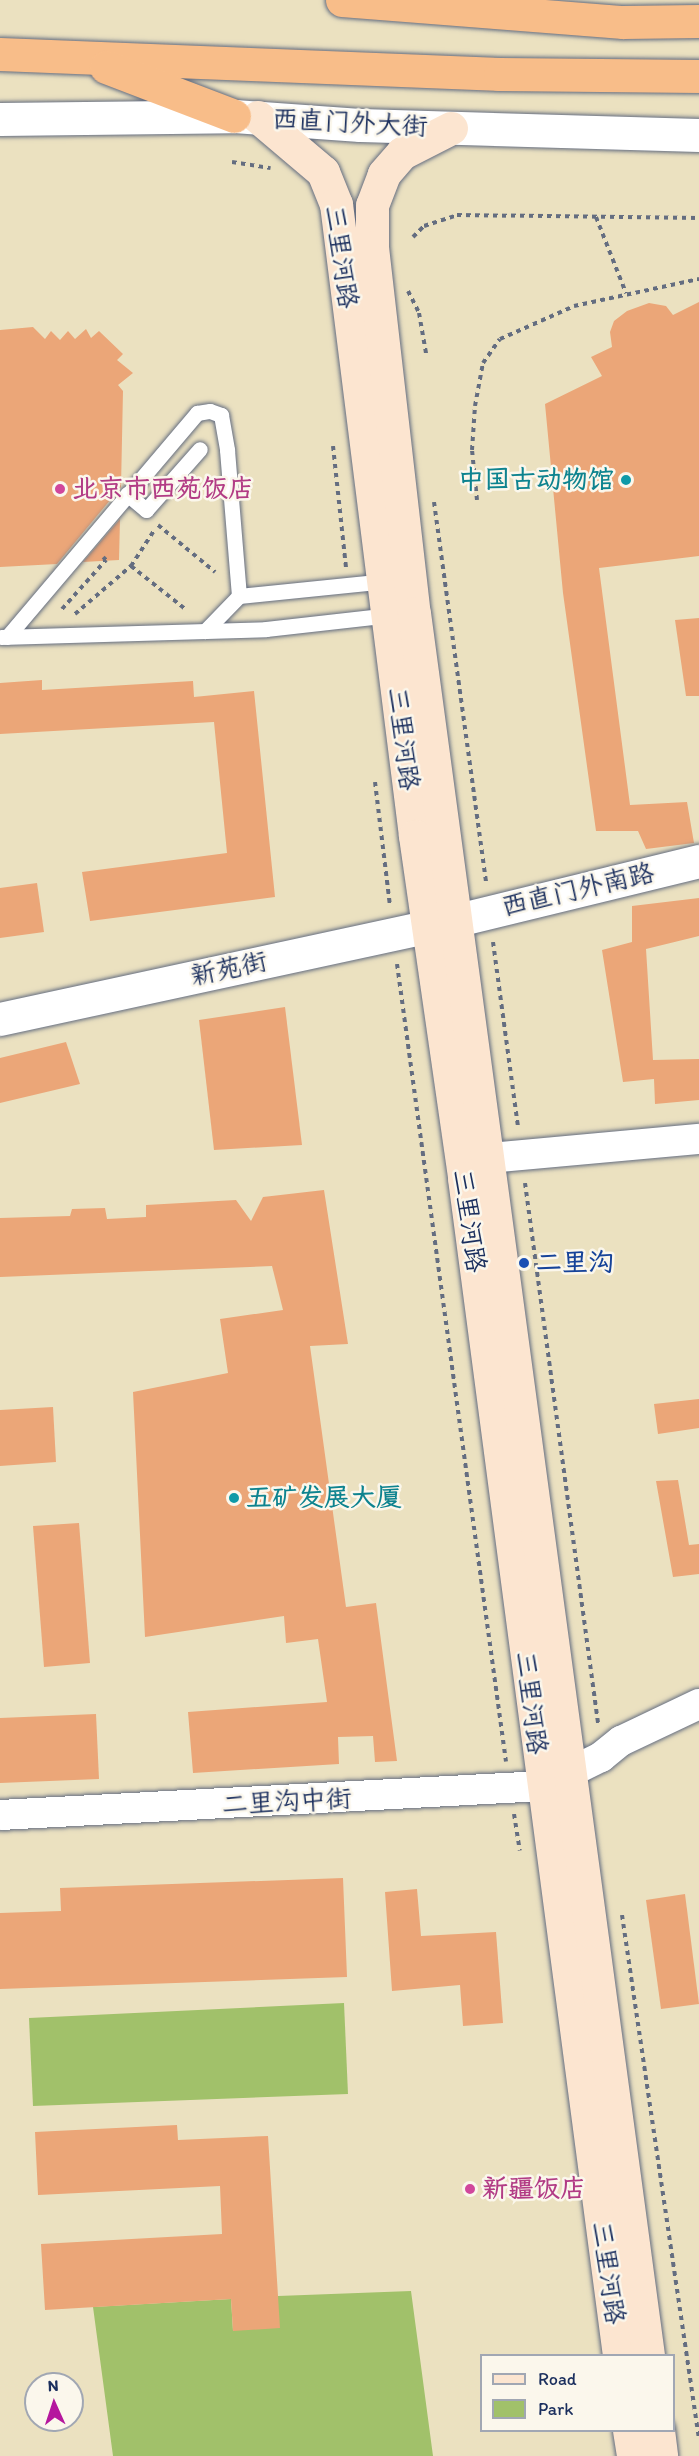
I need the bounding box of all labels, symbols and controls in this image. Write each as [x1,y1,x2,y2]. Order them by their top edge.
street label: 西直门外大街 [271,103,429,143]
street label: 三里河路 [318,203,364,311]
place label: 中国古动物馆 [458,464,614,496]
place label: 北京市西苑饭店 [72,473,254,505]
marker: 中国古动物馆 [619,473,633,487]
marker: 北京市西苑饭店 [53,482,67,496]
street label: 三里河路 [381,685,425,793]
street label: 西直门外南路 [498,857,658,923]
street label: 新苑街 [188,946,270,992]
street label: 三里河路 [446,1167,492,1275]
place label: 二里沟 [536,1247,614,1279]
marker: 二里沟 [517,1256,531,1270]
place label: 五矿发展大厦 [246,1482,402,1514]
marker: 五矿发展大厦 [227,1491,241,1505]
street label: 三里河路 [509,1649,553,1757]
street label: 二里沟中街 [221,1783,353,1821]
place label: 新疆饭店 [482,2173,586,2205]
marker: 新疆饭店 [463,2182,477,2196]
street label: 三里河路 [585,2219,631,2327]
legend [480,2354,675,2432]
text: Road [538,2368,577,2390]
north arrow [24,2372,84,2432]
text: N [47,2376,59,2395]
text: Park [538,2398,573,2420]

